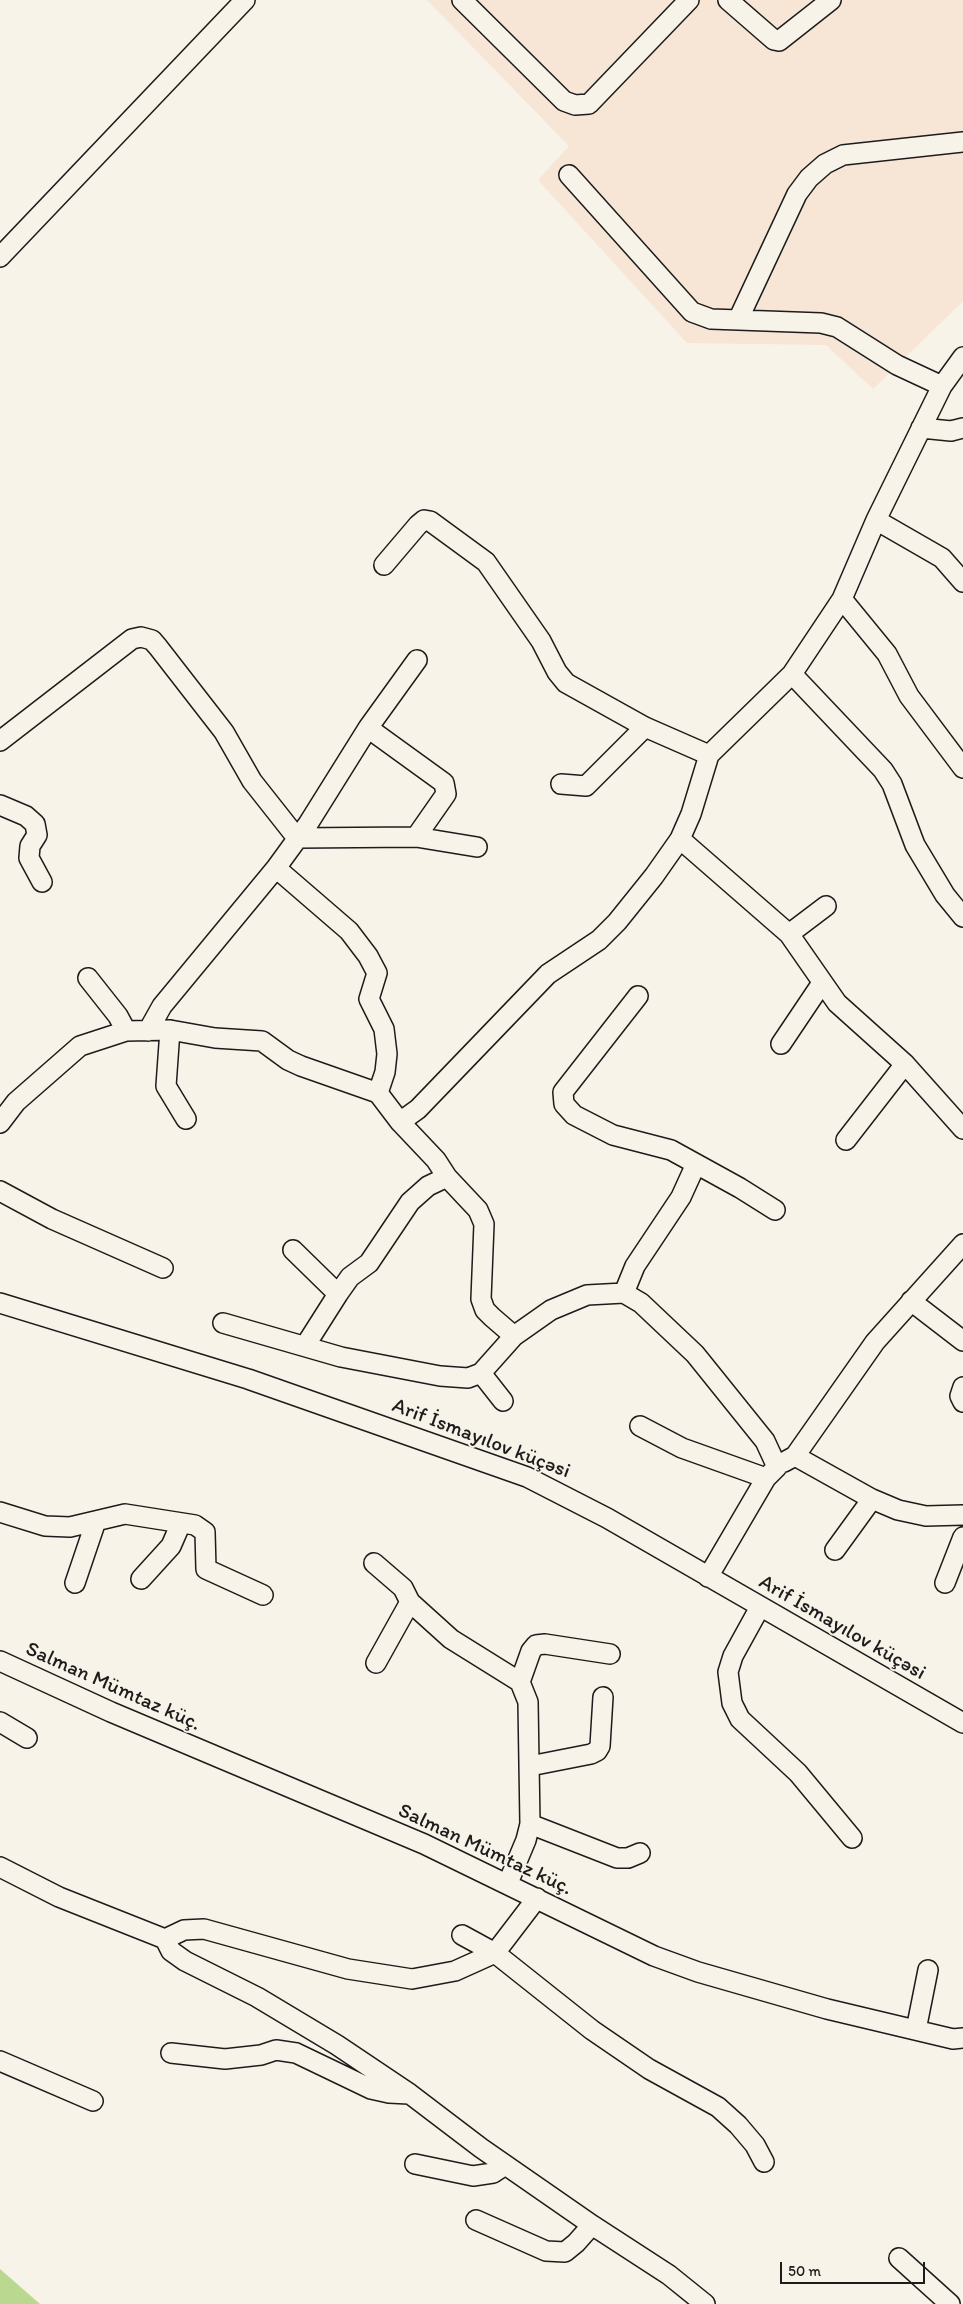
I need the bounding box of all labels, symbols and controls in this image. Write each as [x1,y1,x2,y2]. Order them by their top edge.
street label: Arif İsmayılov küçəsi [388,1393,574,1485]
street label: Arif İsmayılov küçəsi [754,1570,930,1686]
street label: Salman Mümtaz küç. [22,1637,204,1737]
street label: Salman Mümtaz küç. [394,1799,576,1901]
scale bar [783,2252,928,2284]
text: 50 m [788,2262,821,2280]

